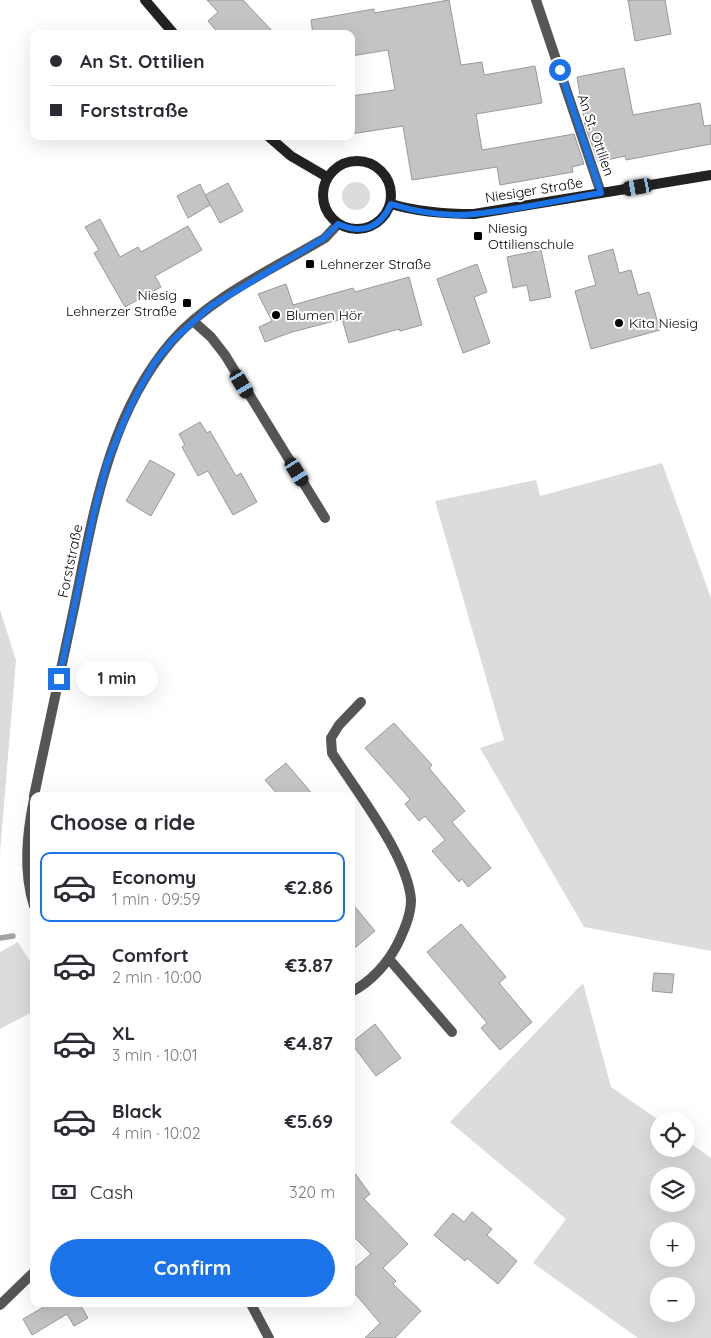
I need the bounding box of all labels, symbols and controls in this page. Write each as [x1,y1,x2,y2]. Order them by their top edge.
text: An St. Ottilien [80,49,205,73]
route start [549,59,571,81]
street label: An St. Ottilien [574,92,618,178]
text: Forststraße [80,98,189,122]
street label: Niesiger Straße [484,173,584,207]
car [621,177,654,197]
place label: Niesig Ottilienschule [488,219,574,253]
marker: Niesig Ottilienschule [472,230,484,242]
place label: Lehnerzer Straße [320,255,431,273]
marker: Lehnerzer Straße [304,258,316,270]
place label: Niesig Lehnerzer Straße [66,286,177,320]
marker: Niesig Lehnerzer Straße [181,297,193,309]
place label: Blumen Hör [286,306,363,324]
marker: Blumen Hör [270,309,282,321]
place label: Kita Niesig [629,314,698,332]
marker: Kita Niesig [613,317,625,329]
car [227,367,256,401]
car [282,455,311,489]
street label: Forststraße [53,523,87,599]
callout: 1 min [76,662,159,696]
route end [48,668,70,690]
text: 1 min [98,668,136,688]
text: Choose a ride [50,808,195,836]
icon: car [52,865,97,910]
text: Economy [112,865,196,889]
text: €2.86 [285,875,333,899]
text: 1 min · 09:59 [112,889,201,909]
icon: car [52,943,97,988]
text: Comfort [112,943,189,967]
text: €3.87 [285,953,333,977]
text: 2 min · 10:00 [112,967,202,987]
icon: car [52,1021,97,1066]
text: XL [112,1021,135,1045]
text: €4.87 [284,1031,333,1055]
text: 3 min · 10:01 [112,1045,198,1065]
icon: car [52,1099,97,1144]
text: Black [112,1099,162,1123]
text: €5.69 [285,1109,333,1133]
map controls [650,1112,695,1322]
button: locate [650,1112,695,1157]
text: 4 min · 10:02 [112,1123,201,1143]
button: layers [650,1167,695,1212]
icon: cash [50,1178,78,1206]
text: Cash [90,1180,134,1204]
text: 320 m [289,1182,335,1202]
button: + [650,1222,695,1267]
button: Confirm [50,1239,335,1297]
button: − [650,1277,695,1322]

